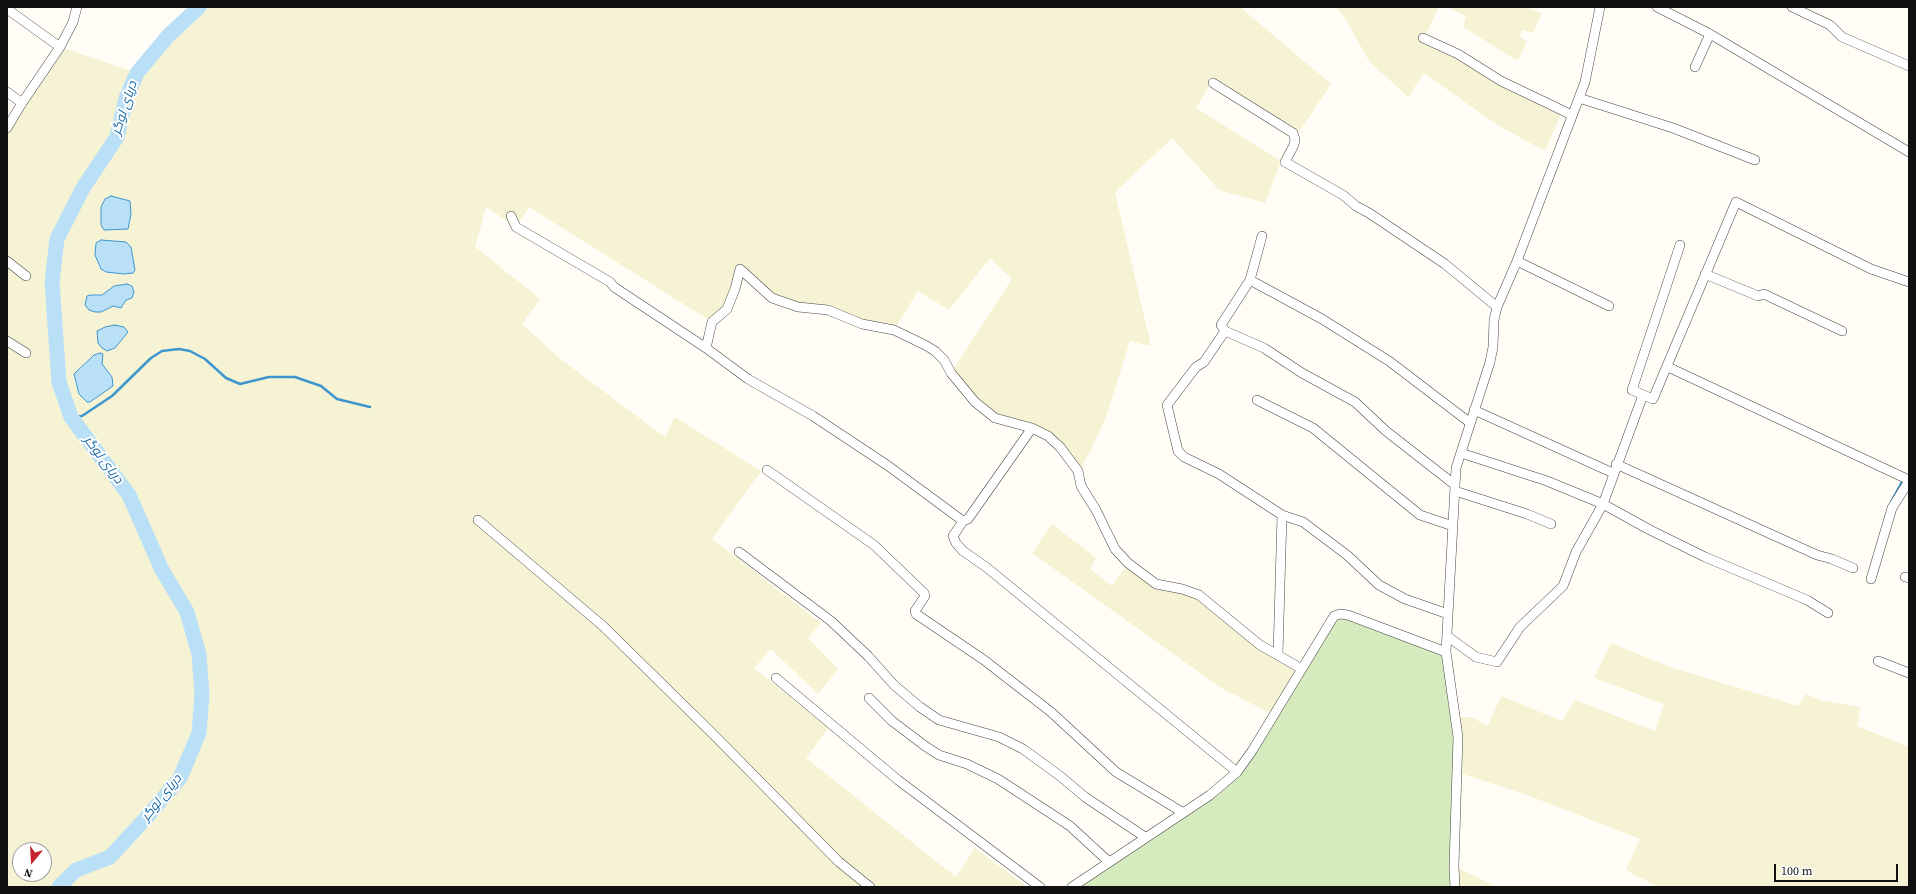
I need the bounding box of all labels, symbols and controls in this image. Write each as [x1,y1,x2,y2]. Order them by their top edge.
water label: دریای لوگر [109,79,141,137]
water label: دریای لوگر [80,433,126,487]
water label: دریای لوگر [138,772,186,824]
north arrow [12,842,52,882]
scale bar [1776,856,1900,882]
text: 100 m [1781,863,1813,879]
text: N [22,865,35,881]

